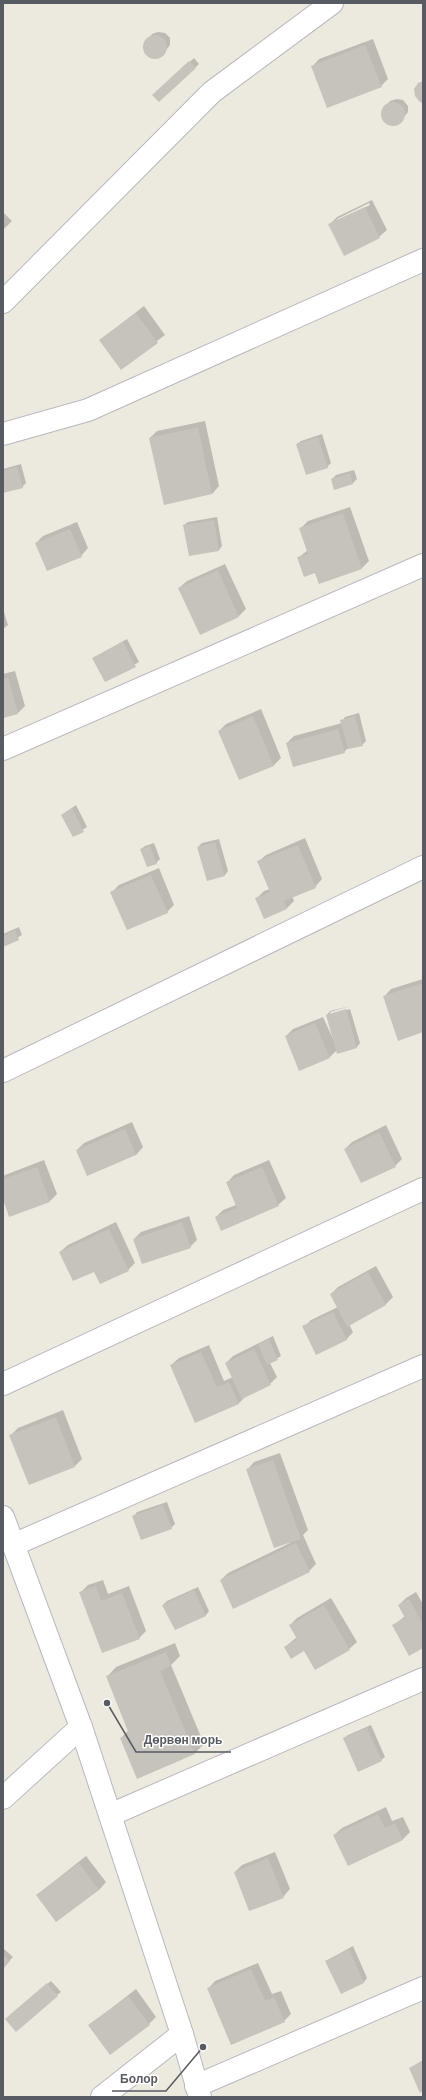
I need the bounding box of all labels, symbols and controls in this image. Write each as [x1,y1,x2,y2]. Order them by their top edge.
callout: Дөрвөн морь [136,1728,231,1752]
text: Дөрвөн морь [144,1732,222,1748]
callout: Болор [112,2067,166,2091]
text: Болор [120,2071,158,2087]

